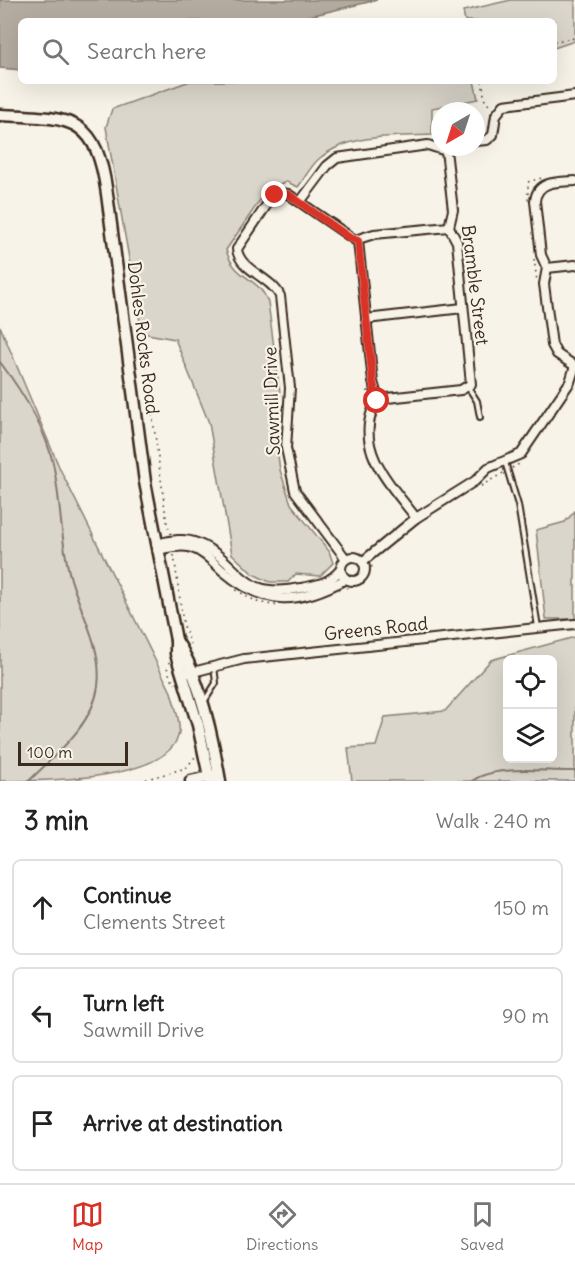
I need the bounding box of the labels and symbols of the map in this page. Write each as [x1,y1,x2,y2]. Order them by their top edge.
north arrow [431,102,485,156]
route end [261,181,287,207]
street label: Bramble Street [457,223,494,346]
street label: Dohles Rocks Road [123,260,164,416]
street label: Sawmill Drive [258,346,285,456]
route start [363,387,389,413]
street label: Greens Road [323,612,429,645]
scale bar [18,739,128,766]

